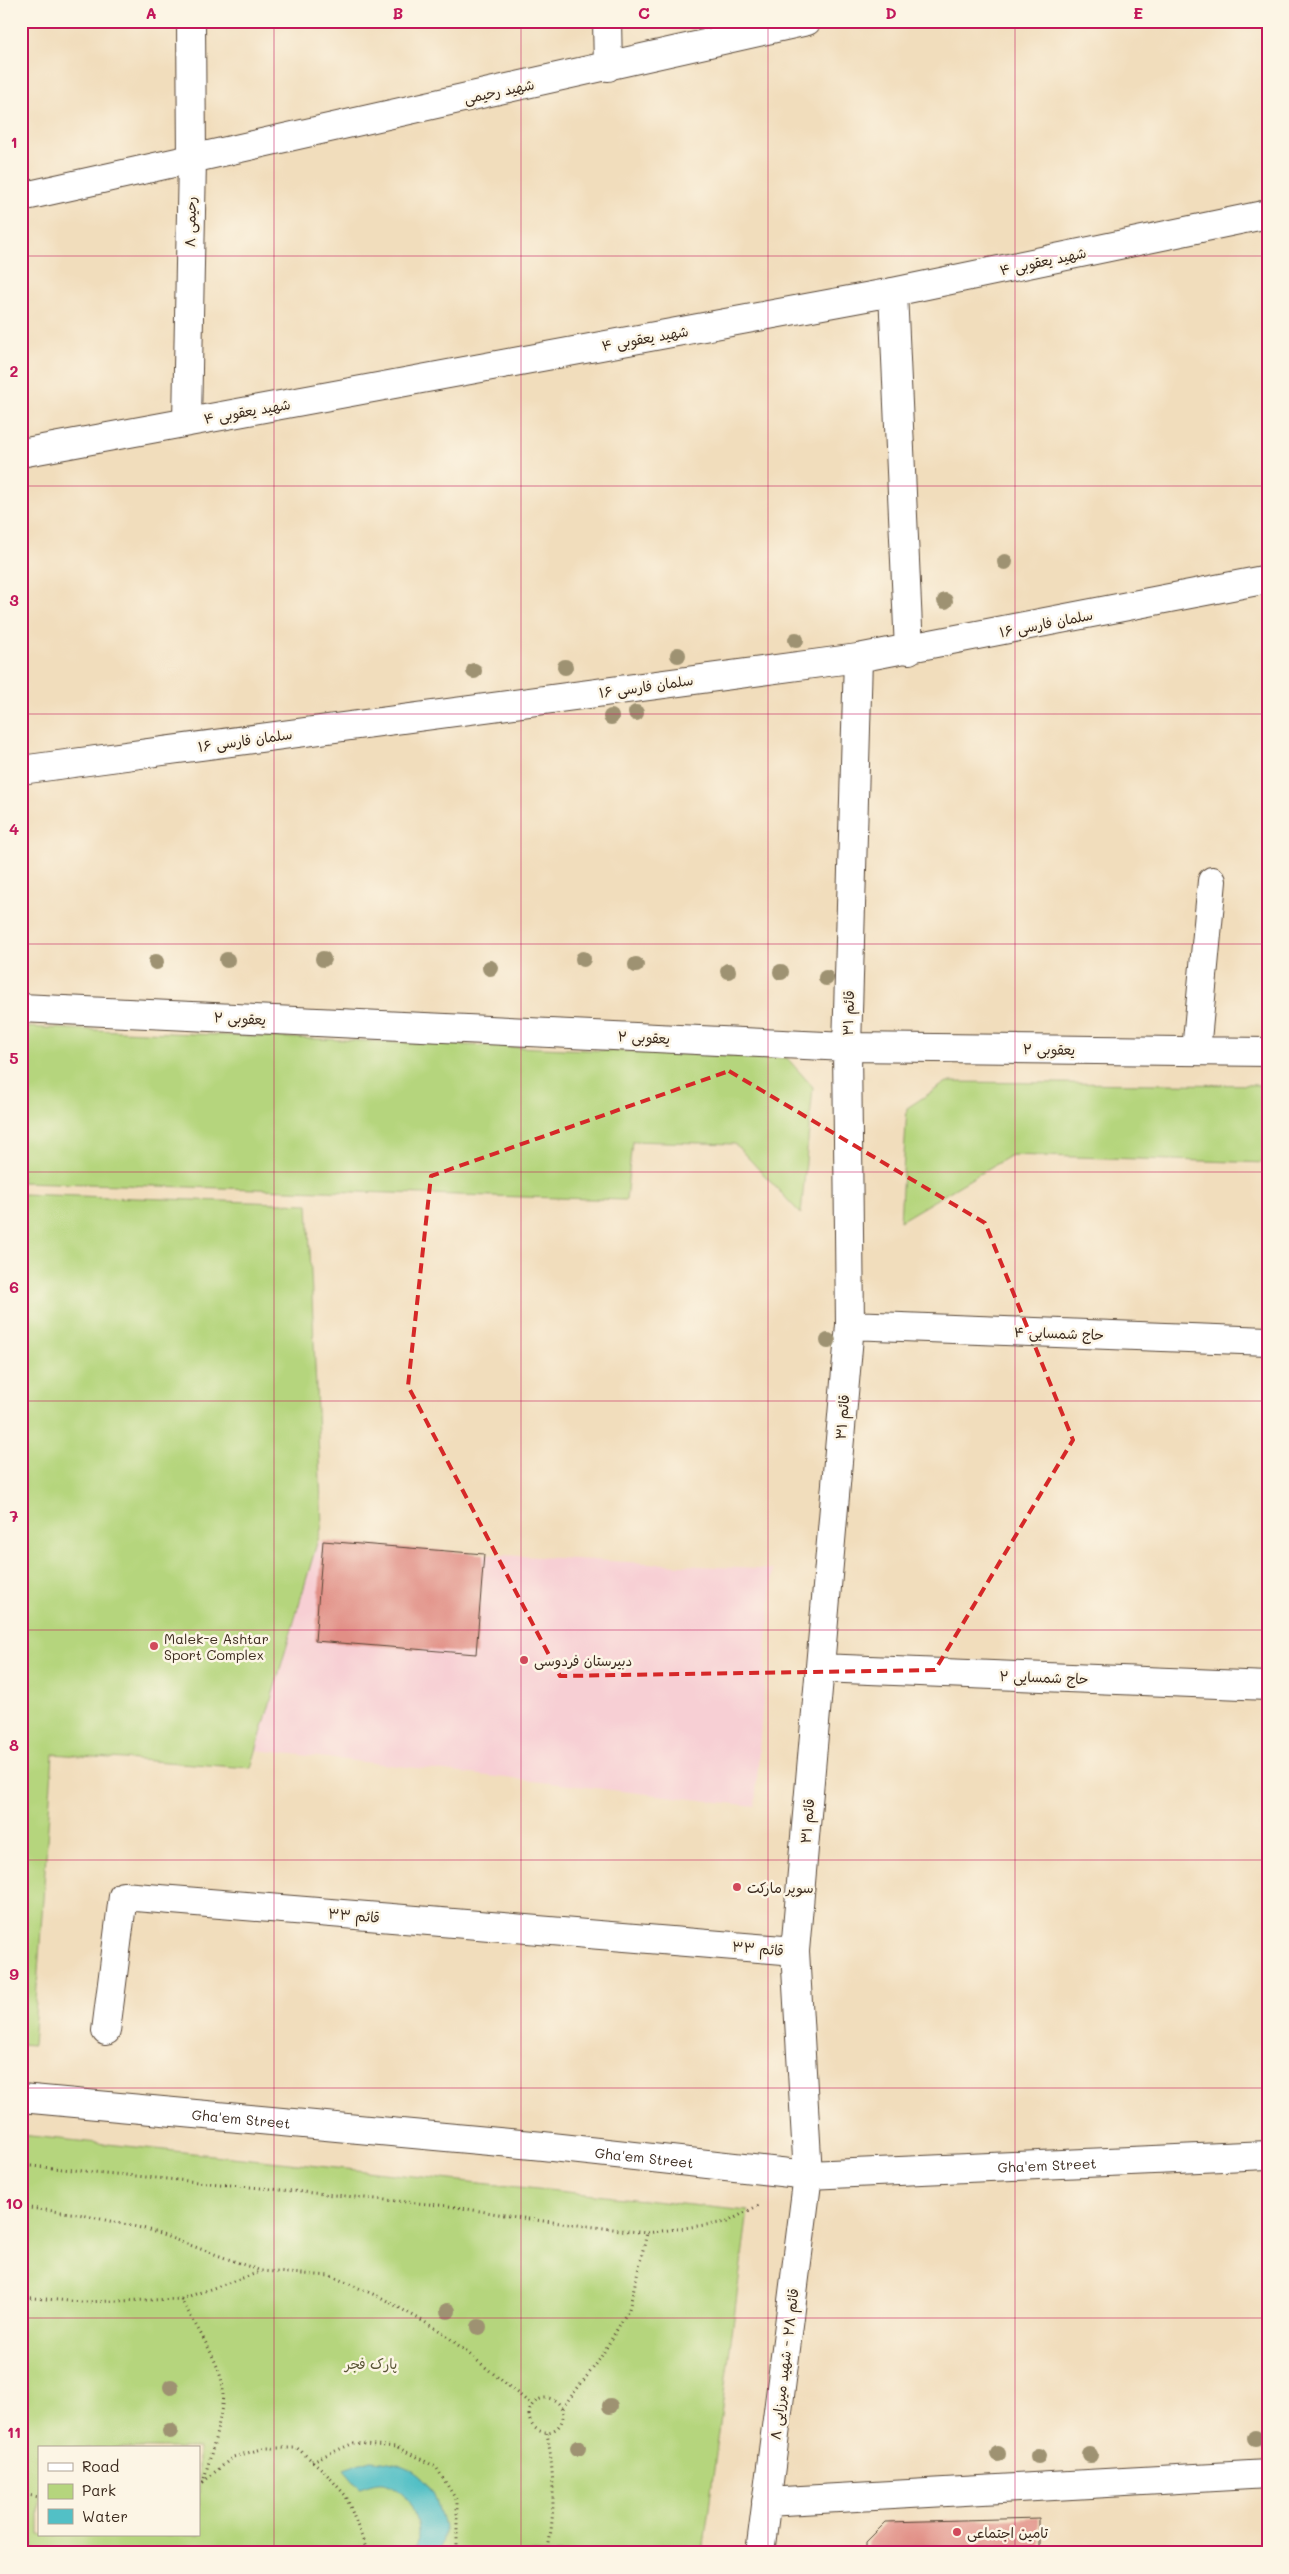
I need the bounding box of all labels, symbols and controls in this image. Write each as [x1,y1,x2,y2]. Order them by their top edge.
text: A [145,2,157,23]
text: B [393,2,403,23]
text: C [638,2,650,23]
text: D [885,2,897,23]
text: E [1133,2,1143,23]
street label: شهید رحیمی [462,74,536,108]
text: 1 [10,131,18,152]
street label: رحیمی ۸ [180,196,200,248]
street label: شهید یعقوبی ۴ [998,243,1088,279]
street label: شهید یعقوبی ۴ [600,321,690,355]
text: 2 [10,360,19,381]
street label: شهید یعقوبی ۴ [202,394,292,428]
text: 3 [9,589,19,610]
street label: سلمان فارسی ۱۶ [998,605,1094,641]
street label: سلمان فارسی ۱۶ [598,670,694,702]
street label: سلمان فارسی ۱۶ [197,724,293,756]
text: 4 [9,818,19,839]
street label: قائم ۳۱ [838,990,860,1036]
street label: یعقوبی ۲ [213,1007,267,1029]
street label: یعقوبی ۲ [617,1026,671,1048]
street label: یعقوبی ۲ [1023,1039,1075,1059]
text: 5 [9,1047,19,1068]
text: 6 [9,1276,19,1297]
street label: حاج شمسایی ۴ [1014,1322,1104,1345]
street label: قائم ۳۱ [831,1394,855,1441]
text: 7 [10,1505,19,1526]
place label: Malek-e Ashtar Sport Complex [164,1629,269,1664]
marker: Malek-e Ashtar Sport Complex [148,1640,160,1652]
place label: دبیرستان فردوسی [534,1651,632,1670]
marker: دبیرستان فردوسی [518,1654,530,1666]
street label: حاج شمسایی ۲ [999,1666,1089,1689]
text: 8 [9,1734,19,1755]
street label: قائم ۳۱ [796,1798,820,1845]
place label: سوپر مارکت [747,1878,814,1898]
marker: سوپر مارکت [731,1881,743,1893]
street label: قائم ۳۳ [327,1903,381,1929]
street label: قائم ۳۳ [731,1936,785,1962]
text: 9 [9,1963,19,1984]
street label: Gha'em Street [191,2104,291,2132]
street label: Gha'em Street [594,2142,694,2172]
street label: Gha'em Street [997,2153,1097,2176]
text: 10 [5,2192,23,2213]
street label: قائم ۲۸ - شهید میرزایی ۸ [765,2287,805,2441]
park label: پارک فجر [344,2354,397,2374]
text: 11 [7,2421,21,2442]
legend [38,2446,200,2536]
text: Road [82,2456,119,2476]
text: Park [82,2480,116,2500]
text: Water [82,2506,128,2526]
place label: تامین اجتماعی [967,2523,1049,2542]
marker: تامین اجتماعی [951,2526,963,2538]

